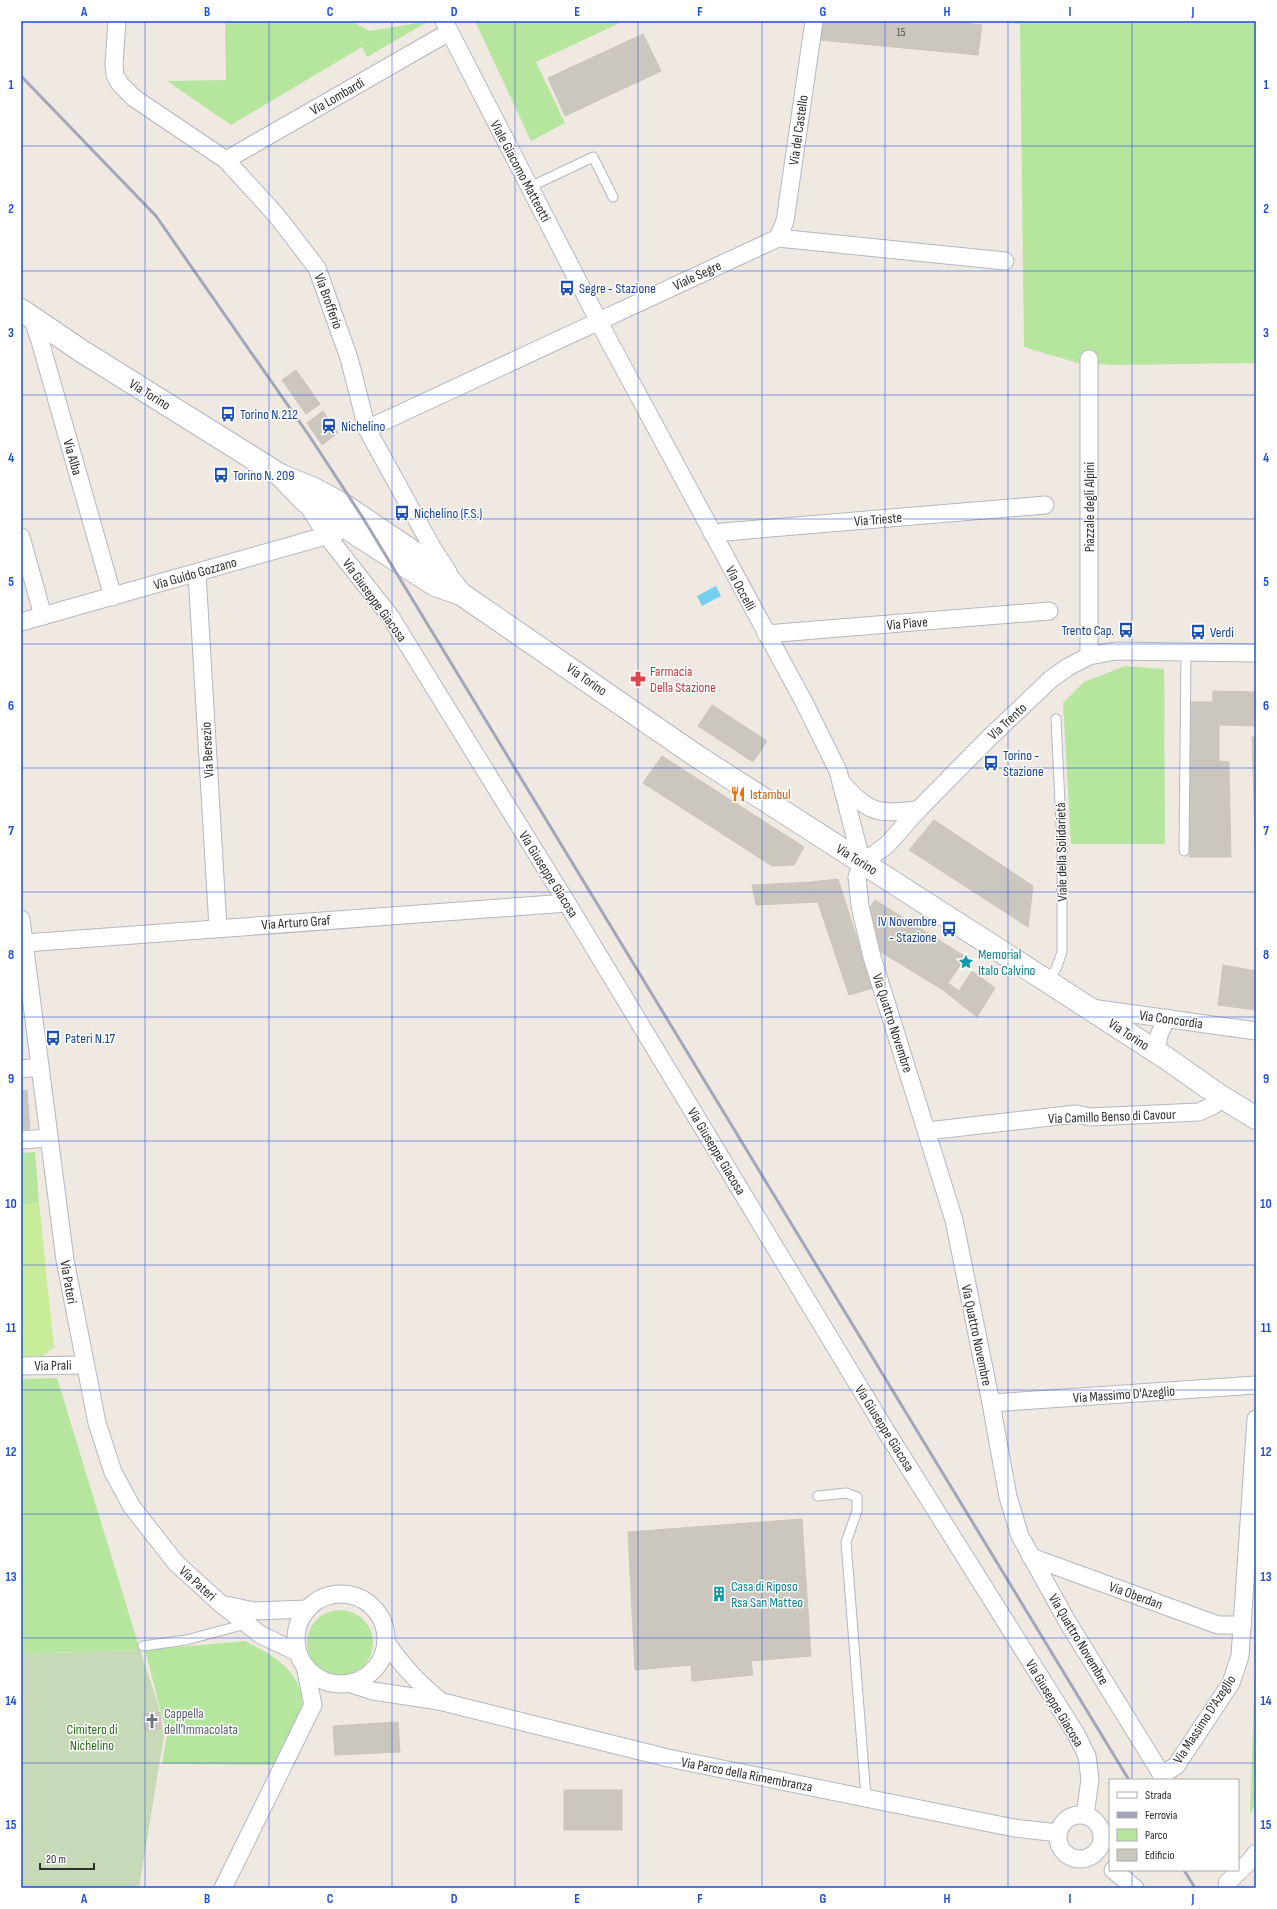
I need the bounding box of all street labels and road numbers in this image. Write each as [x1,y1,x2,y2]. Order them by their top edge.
street label: Via Lombardi [307,74,367,119]
street label: Via del Castello [785,94,812,166]
street label: Viale Giacomo Matteotti [487,117,555,225]
street label: Viale Segre [670,257,724,294]
street label: Via Brofferio [311,271,347,332]
street label: Via Torino [126,375,174,414]
street label: Via Alba [59,437,86,477]
street label: Piazzale degli Alpini [1081,462,1098,552]
street label: Via Trieste [853,509,903,530]
street label: Via Guido Gozzano [152,553,239,593]
street label: Via Giuseppe Giacosa [339,555,411,645]
street label: Via Occelli [722,563,759,614]
street label: Via Piave [886,613,928,634]
street label: Via Torino [563,659,610,700]
street label: Via Trento [984,699,1030,743]
street label: Via Bersezio [198,721,217,779]
street label: Viale della Solidarietà [1052,802,1071,902]
street label: Via Giuseppe Giacosa [515,828,582,921]
street label: Via Torino [833,840,881,879]
street label: Via Arturo Graf [261,912,332,933]
street label: Via Quattro Novembre [869,972,917,1075]
street label: Via Concordia [1138,1007,1204,1032]
street label: Via Torino [1105,1015,1153,1054]
street label: Via Giuseppe Giacosa [684,1105,749,1198]
street label: Via Camillo Benso di Cavour [1048,1106,1176,1127]
street label: Via Pateri [56,1259,81,1305]
street label: Via Quattro Novembre [957,1283,996,1387]
street label: Via Prali [34,1357,72,1374]
street label: Via Giuseppe Giacosa [851,1382,918,1475]
street label: Via Massimo D'Azeglio [1072,1382,1176,1407]
street label: Via Pateri [176,1562,220,1604]
street label: Via Oberdan [1107,1578,1165,1613]
street label: Via Quattro Novembre [1045,1591,1112,1688]
street label: Via Giuseppe Giacosa [1022,1657,1087,1750]
street label: Via Massimo D'Azeglio [1169,1672,1240,1767]
street label: Via Parco della Rimembranza [680,1753,814,1796]

